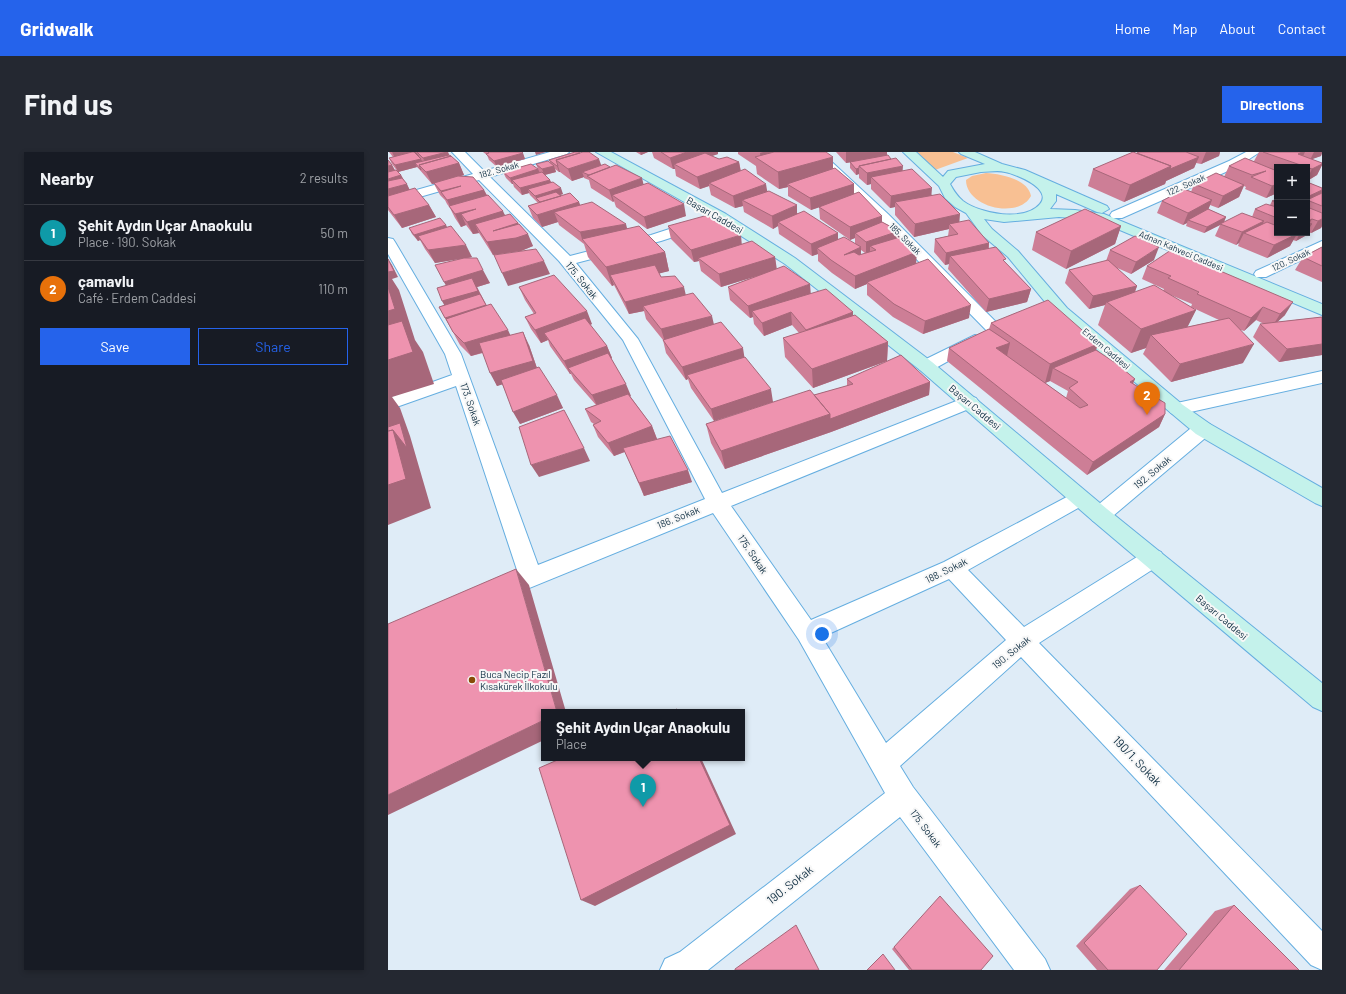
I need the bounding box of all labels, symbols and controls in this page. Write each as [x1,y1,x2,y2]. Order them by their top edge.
text: Gridwalk [20,17,94,40]
text: Home [1115,20,1151,37]
text: Map [1173,20,1197,37]
text: About [1219,20,1256,37]
text: Contact [1278,20,1326,37]
button: Directions [1222,86,1322,123]
text: Find us [24,87,113,121]
street label: 182. Sokak [478,158,520,180]
map controls [1274,164,1310,236]
button: + [1274,164,1310,200]
text: Nearby [40,168,94,188]
text: 2 results [300,170,348,186]
street label: 122. Sokak [1165,171,1207,198]
street label: Başarı Caddesi [684,194,746,236]
button: − [1274,200,1310,236]
text: Şehit Aydın Uçar Anaokulu [78,216,252,234]
street label: 185. Sokak [887,220,924,257]
text: 1 [51,225,55,241]
text: 50 m [321,225,348,241]
street label: Adnan Kahveci Caddesi [1138,228,1225,273]
text: Place · 190. Sokak [78,234,176,250]
street label: 120. Sokak [1270,246,1312,273]
street label: 175. Sokak [563,259,601,301]
text: çamavlu [78,272,134,290]
text: 2 [49,281,57,297]
text: 110 m [318,281,348,297]
text: Café · Erdem Caddesi [78,290,196,306]
street label: Erdem Caddesi [1080,326,1132,372]
button: Save [40,328,190,365]
button: Share [198,328,348,365]
street label: 173. Sokak [458,381,484,427]
street label: Başarı Caddesi [947,382,1003,432]
pin: 2 [1134,382,1160,415]
street label: 192. Sokak [1131,453,1173,491]
street label: 186. Sokak [655,503,701,531]
street label: 175. Sokak [736,532,770,576]
street label: 188. Sokak [923,555,969,585]
street label: Başarı Caddesi [1194,592,1250,642]
your location [812,624,832,644]
street label: 190. Sokak [990,633,1032,671]
place label: Buca Necip Fazıl Kısakürek İlkokulu [480,668,558,692]
marker: Buca Necip Fazıl Kısakürek İlkokulu [467,675,477,685]
popup [541,709,745,761]
text: Şehit Aydın Uçar Anaokulu [556,718,730,736]
street label: 190/1. Sokak [1111,733,1165,788]
text: Place [556,736,587,752]
pin: 1 [630,774,656,807]
street label: 175. Sokak [908,807,944,849]
street label: 190. Sokak [764,862,815,907]

